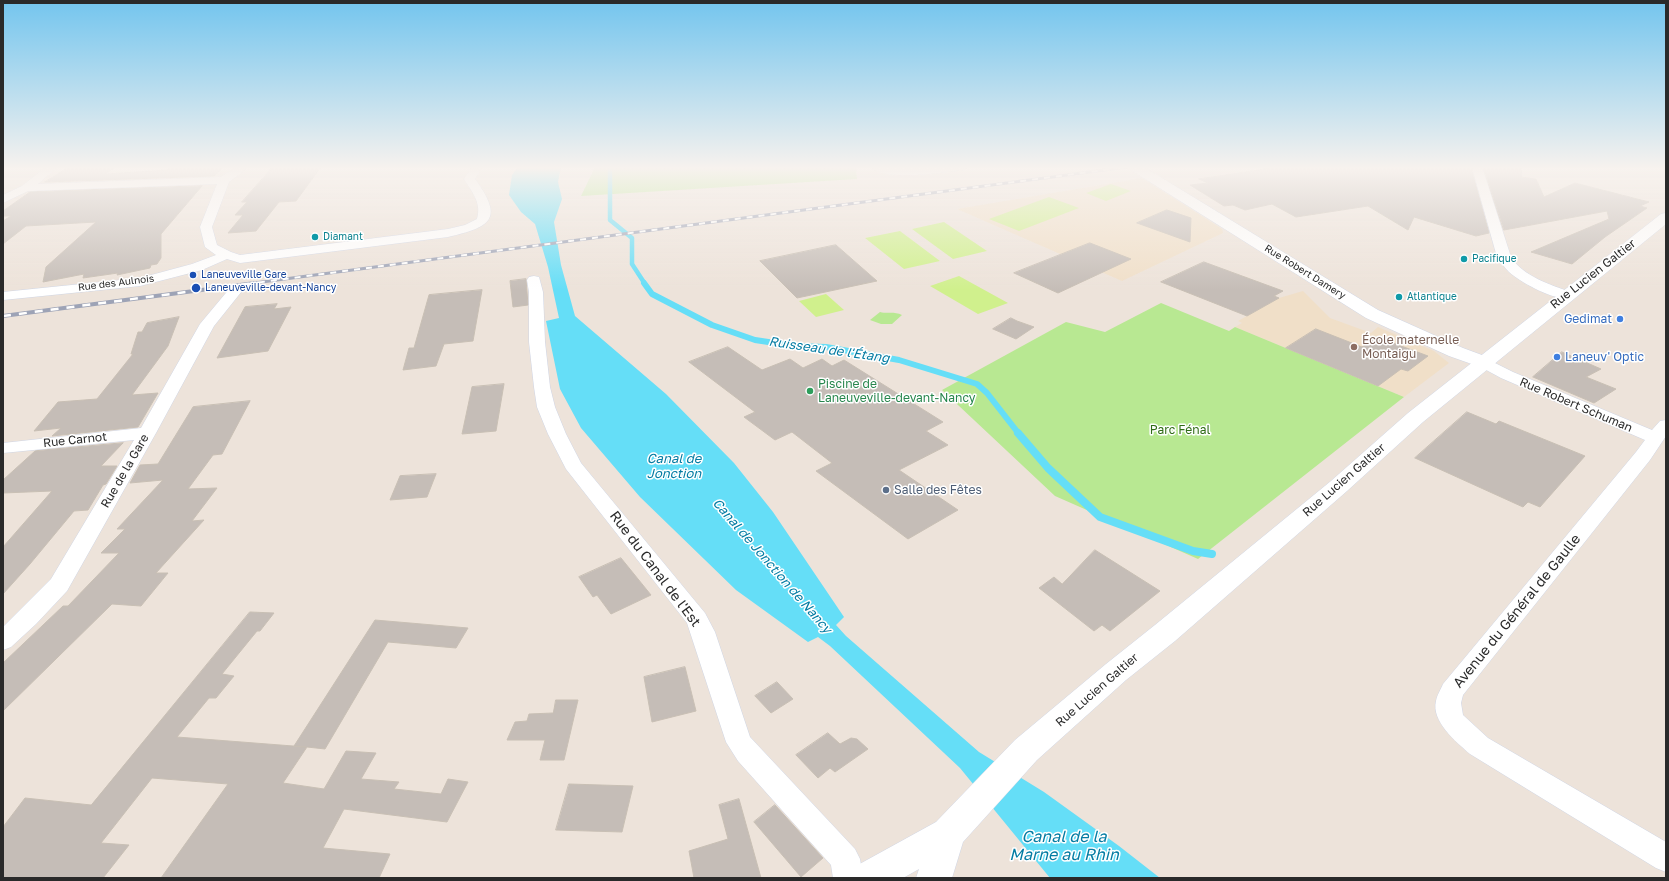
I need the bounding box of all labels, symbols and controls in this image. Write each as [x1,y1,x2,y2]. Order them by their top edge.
place label: Diamant [323,231,363,243]
marker: Diamant [310,232,320,242]
street label: Rue Lucien Galtier [1547,236,1639,312]
street label: Rue Robert Damery [1262,242,1348,302]
place label: Pacifique [1472,253,1517,265]
marker: Pacifique [1459,254,1469,264]
place label: Laneuveville Gare [201,269,287,281]
marker: Laneuveville Gare [188,270,198,280]
street label: Rue des Aulnois [77,272,155,294]
marker: Laneuveville-devant-Nancy [190,282,202,294]
place label: Laneuveville-devant-Nancy [205,282,336,294]
place label: Atlantique [1407,291,1457,303]
marker: Atlantique [1394,292,1404,302]
place label: Gedimat [1564,312,1612,326]
marker: Gedimat [1615,314,1625,324]
place label: École maternelle Montaigu [1362,333,1459,361]
water label: Ruisseau de l'Étang [768,334,890,366]
marker: École maternelle Montaigu [1349,342,1359,352]
place label: Laneuv' Optic [1565,350,1644,364]
marker: Laneuv' Optic [1552,352,1562,362]
street label: Rue Robert Schuman [1517,375,1635,435]
place label: Piscine de Laneuveville-devant-Nancy [818,377,975,405]
marker: Piscine de Laneuveville-devant-Nancy [805,386,815,396]
park label: Parc Fénal [1150,423,1210,437]
street label: Rue Carnot [42,429,108,451]
street label: Rue de la Gare [98,432,152,510]
street label: Rue Lucien Galtier [1300,440,1388,520]
water label: Canal de Jonction [647,451,701,482]
place label: Salle des Fêtes [894,483,982,497]
marker: Salle des Fêtes [881,485,891,495]
water label: Canal de Jonction de Nancy [709,495,835,637]
street label: Rue du Canal de l'Est [606,508,704,630]
street label: Avenue du Général de Gaulle [1450,531,1584,691]
street label: Rue Lucien Galtier [1053,650,1141,730]
water label: Canal de la Marne au Rhin [1009,827,1119,865]

